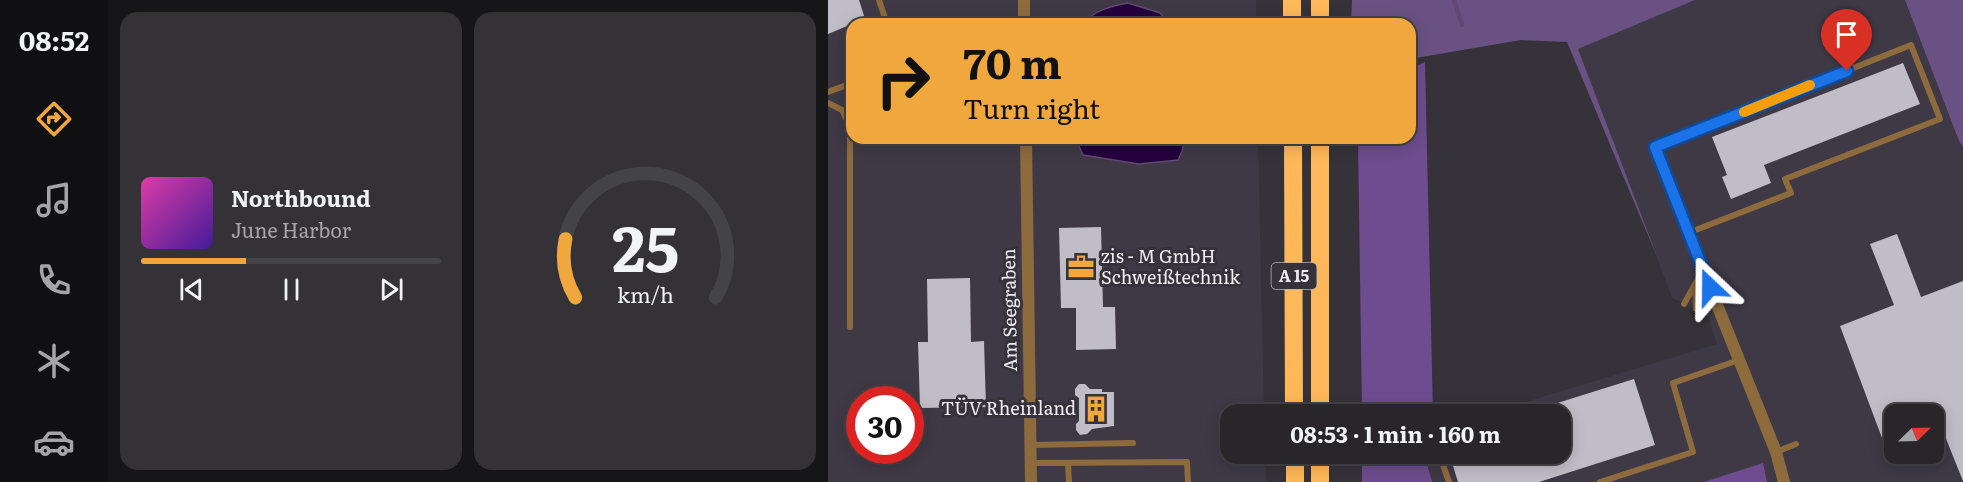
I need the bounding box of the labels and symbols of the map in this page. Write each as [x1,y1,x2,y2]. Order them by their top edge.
pin [1821,9,1872,71]
place label: zis - M GmbH Schweißtechnik [1101,242,1241,290]
street label: Am Seegraben [994,248,1023,372]
office icon: zis - M GmbH Schweißtechnik [1066,252,1096,282]
position arrow [1678,255,1742,319]
road number: A 15 [1272,263,1316,289]
speed limit sign: 30 [846,386,924,464]
place label: TÜV Rheinland [941,394,1076,421]
building icon: TÜV Rheinland [1081,394,1111,424]
north arrow [1884,404,1944,464]

